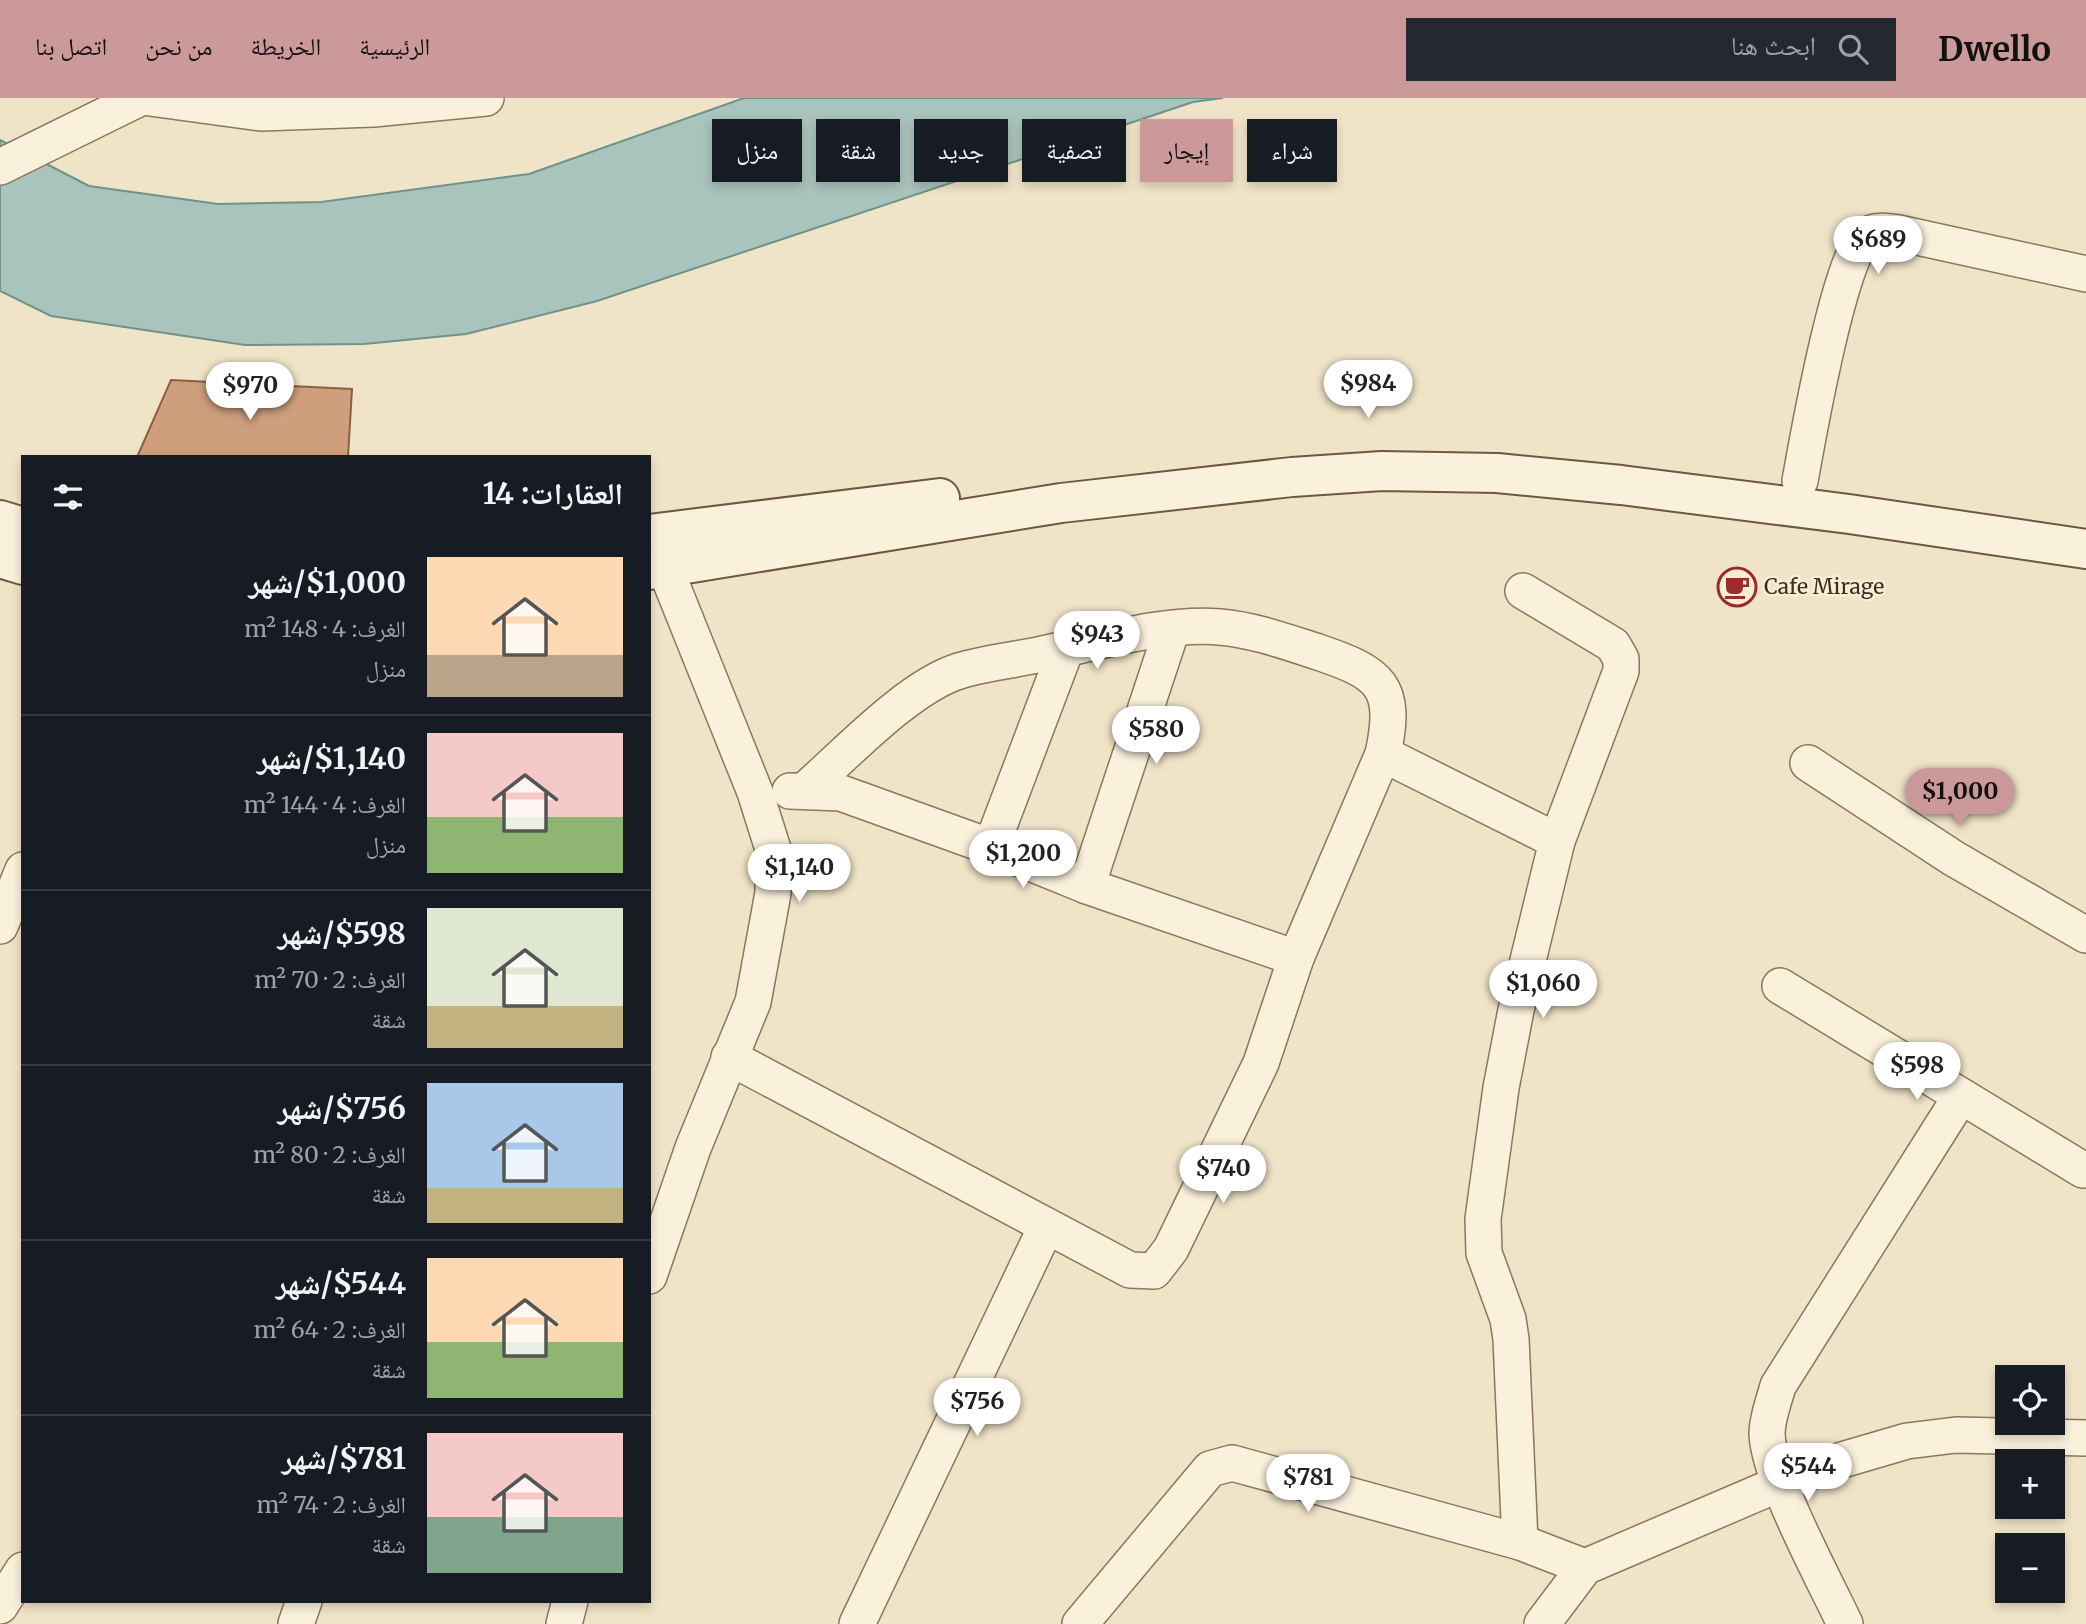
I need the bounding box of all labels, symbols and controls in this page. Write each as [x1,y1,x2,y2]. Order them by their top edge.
search box [1406,18,1896,81]
text: ابحث هنا [1731,29,1816,62]
text: Dwello [1938,29,2051,70]
icon: search [1834,30,1872,68]
text: اتصل بنا [35,31,107,62]
text: من نحن [145,31,212,62]
text: الخريطة [250,31,321,62]
text: الرئيسية [359,31,430,62]
chip: منزل [712,119,802,182]
chip: شقة [816,119,900,182]
chip: جديد [914,119,1008,182]
chip: تصفية [1022,119,1126,182]
chip: إيجار [1140,119,1233,182]
chip: شراء [1247,119,1337,182]
pin: $689 [1837,216,1919,276]
text: $689 [1850,224,1907,253]
pin: $984 [1327,360,1409,420]
pin: $970 [209,362,291,422]
text: $984 [1340,368,1396,397]
text: $970 [222,370,278,399]
text: العقارات: 14 [483,474,623,512]
icon: filters [49,478,87,516]
text: $1,000/شهر [249,563,406,601]
cafe icon: Cafe Mirage [1716,566,1758,608]
place label: Cafe Mirage [1764,573,1884,600]
icon: home [483,585,567,669]
pin: $943 [1056,612,1138,671]
text: الغرف: 4 · 148 m² [244,614,406,643]
text: $943 [1070,619,1124,648]
text: منزل [366,654,406,683]
pin: $580 [1115,706,1197,766]
text: $580 [1128,714,1184,743]
text: $1,140/شهر [257,739,406,777]
icon: home [483,761,567,845]
pin: $1,000 [1903,768,2017,828]
text: $1,000 [1921,776,1999,805]
text: الغرف: 4 · 144 m² [244,790,406,819]
text: منزل [366,830,406,859]
pin: $1,200 [966,830,1080,890]
text: $1,200 [985,838,1061,867]
pin: $1,140 [742,844,856,904]
text: $1,140 [764,852,834,881]
text: $598/شهر [278,914,406,952]
icon: home [483,936,567,1020]
pin: $1,060 [1486,960,1600,1020]
text: الغرف: 2 · 70 m² [254,965,406,994]
text: $1,060 [1505,968,1581,997]
text: شقة [372,1005,406,1034]
pin: $598 [1876,1042,1958,1102]
text: $598 [1890,1050,1944,1079]
text: $756/شهر [278,1089,406,1127]
icon: home [483,1111,567,1195]
text: الغرف: 2 · 80 m² [253,1140,406,1169]
pin: $740 [1182,1146,1264,1205]
text: $740 [1195,1153,1251,1182]
text: شقة [372,1180,406,1209]
text: $544/شهر [276,1264,406,1302]
icon: home [483,1286,567,1370]
text: الغرف: 2 · 64 m² [254,1315,406,1344]
text: شقة [372,1355,406,1384]
map controls [1995,1365,2065,1603]
button: locate [1995,1365,2065,1435]
pin: $756 [936,1378,1018,1438]
text: $756 [950,1386,1004,1415]
text: $781/شهر [282,1439,406,1477]
pin: $544 [1767,1444,1849,1503]
button: + [1995,1449,2065,1519]
text: $544 [1780,1451,1836,1480]
pin: $781 [1267,1454,1349,1514]
icon: home [483,1461,567,1545]
text: $781 [1282,1462,1334,1491]
text: الغرف: 2 · 74 m² [256,1490,406,1519]
text: شقة [372,1530,406,1559]
button: − [1995,1533,2065,1603]

